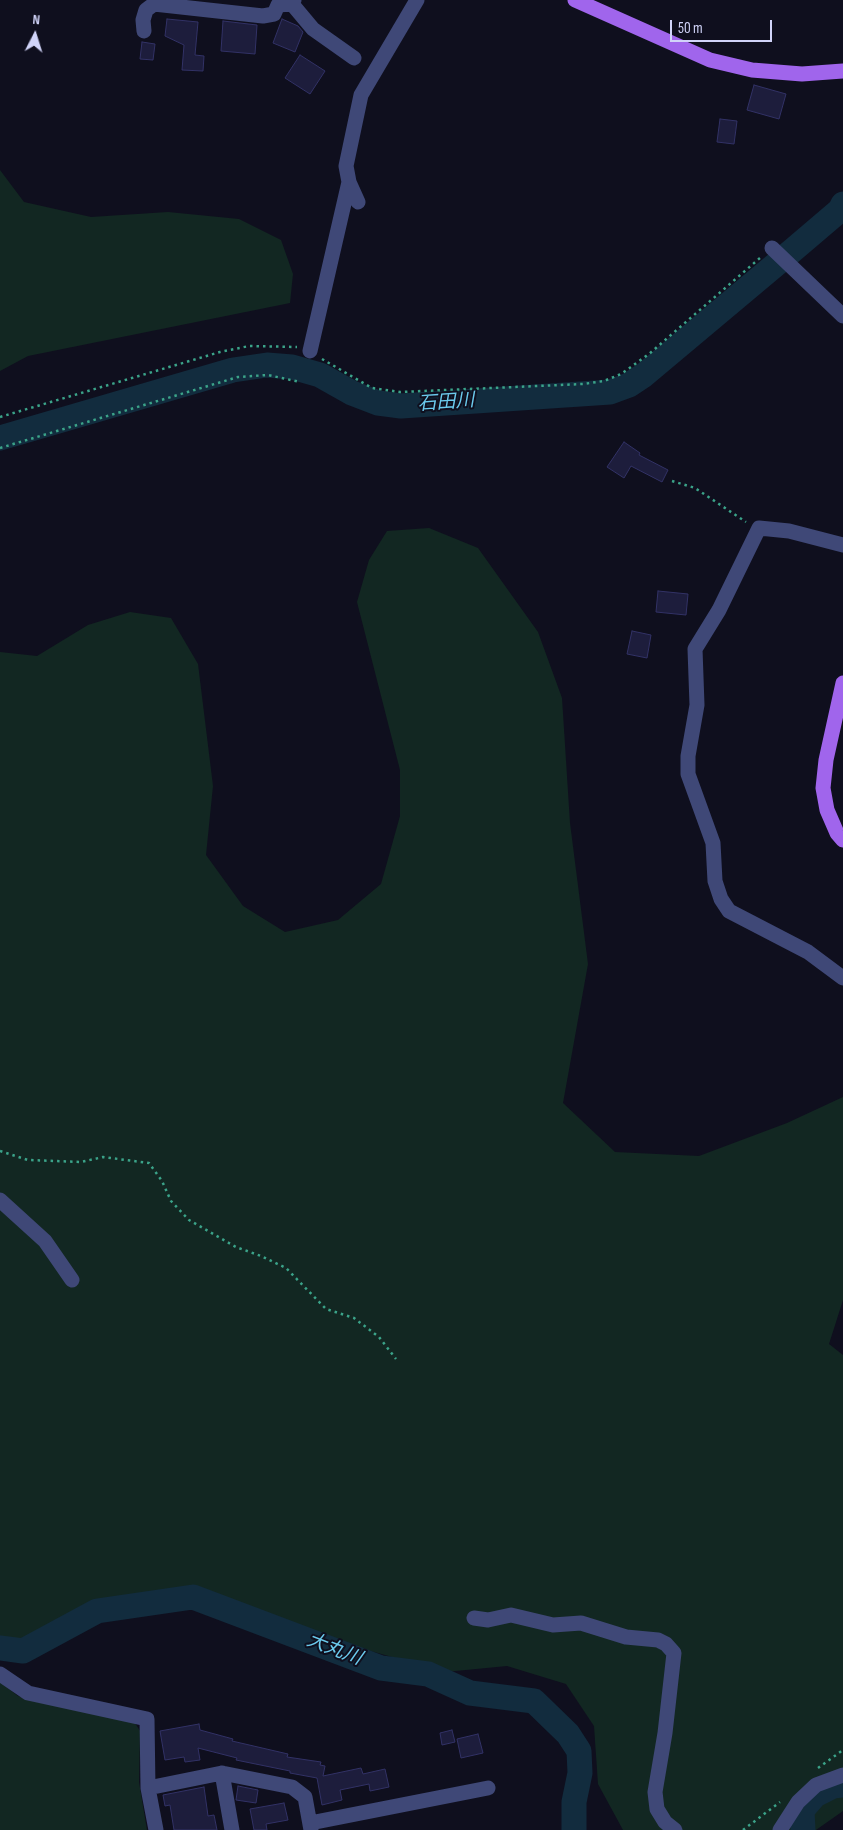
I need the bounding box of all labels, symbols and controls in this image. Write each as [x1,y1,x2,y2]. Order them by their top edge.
north arrow [10,10,60,60]
scale bar [673,10,776,42]
text: N [32,11,41,28]
text: 50 m [678,19,703,38]
water label: 石田川 [417,390,475,416]
water label: 大丸川 [303,1629,365,1671]

